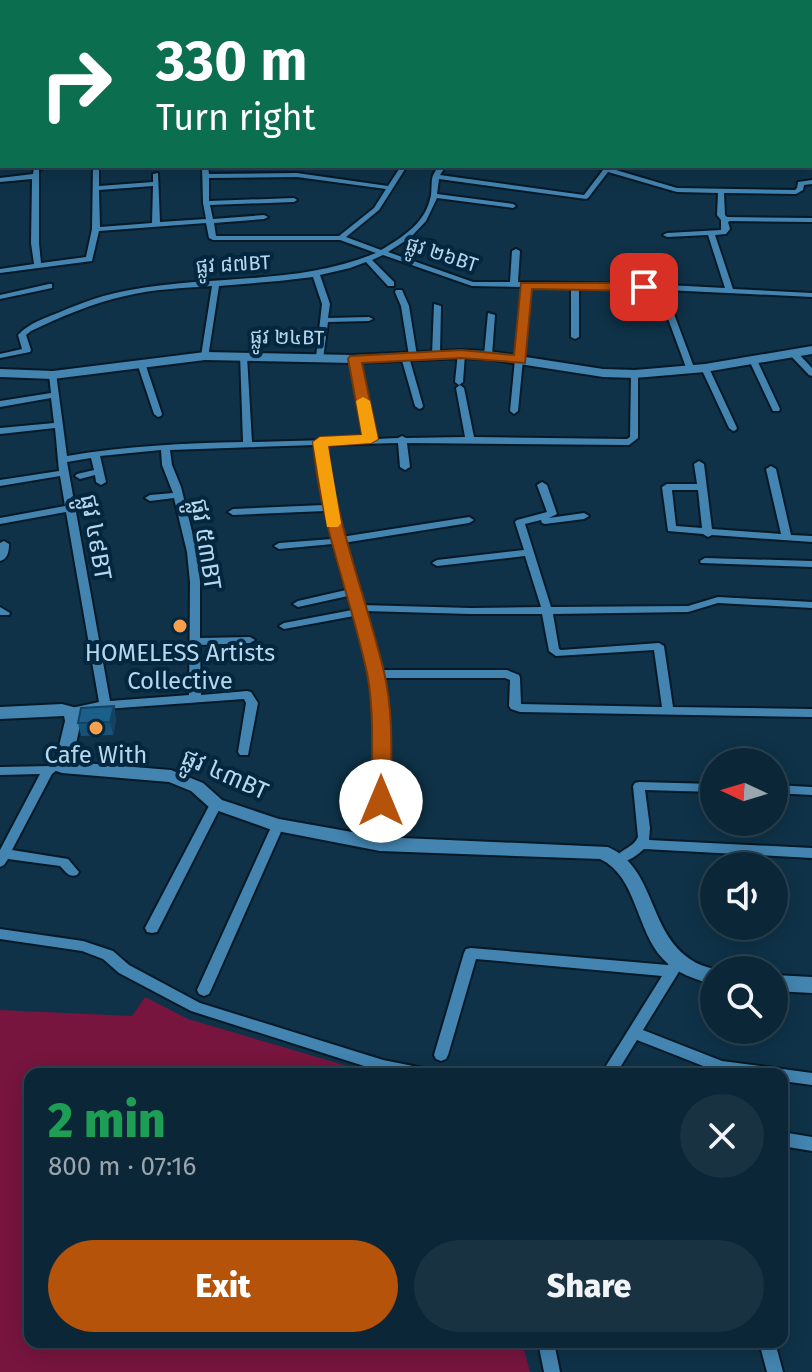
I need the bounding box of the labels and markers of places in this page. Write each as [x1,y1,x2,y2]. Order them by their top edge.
pin [610,253,678,321]
marker: HOMELESS Artists Collective [171,617,189,635]
place label: HOMELESS Artists Collective [85,639,275,695]
marker: Cafe With [87,719,105,737]
place label: Cafe With [45,741,147,769]

